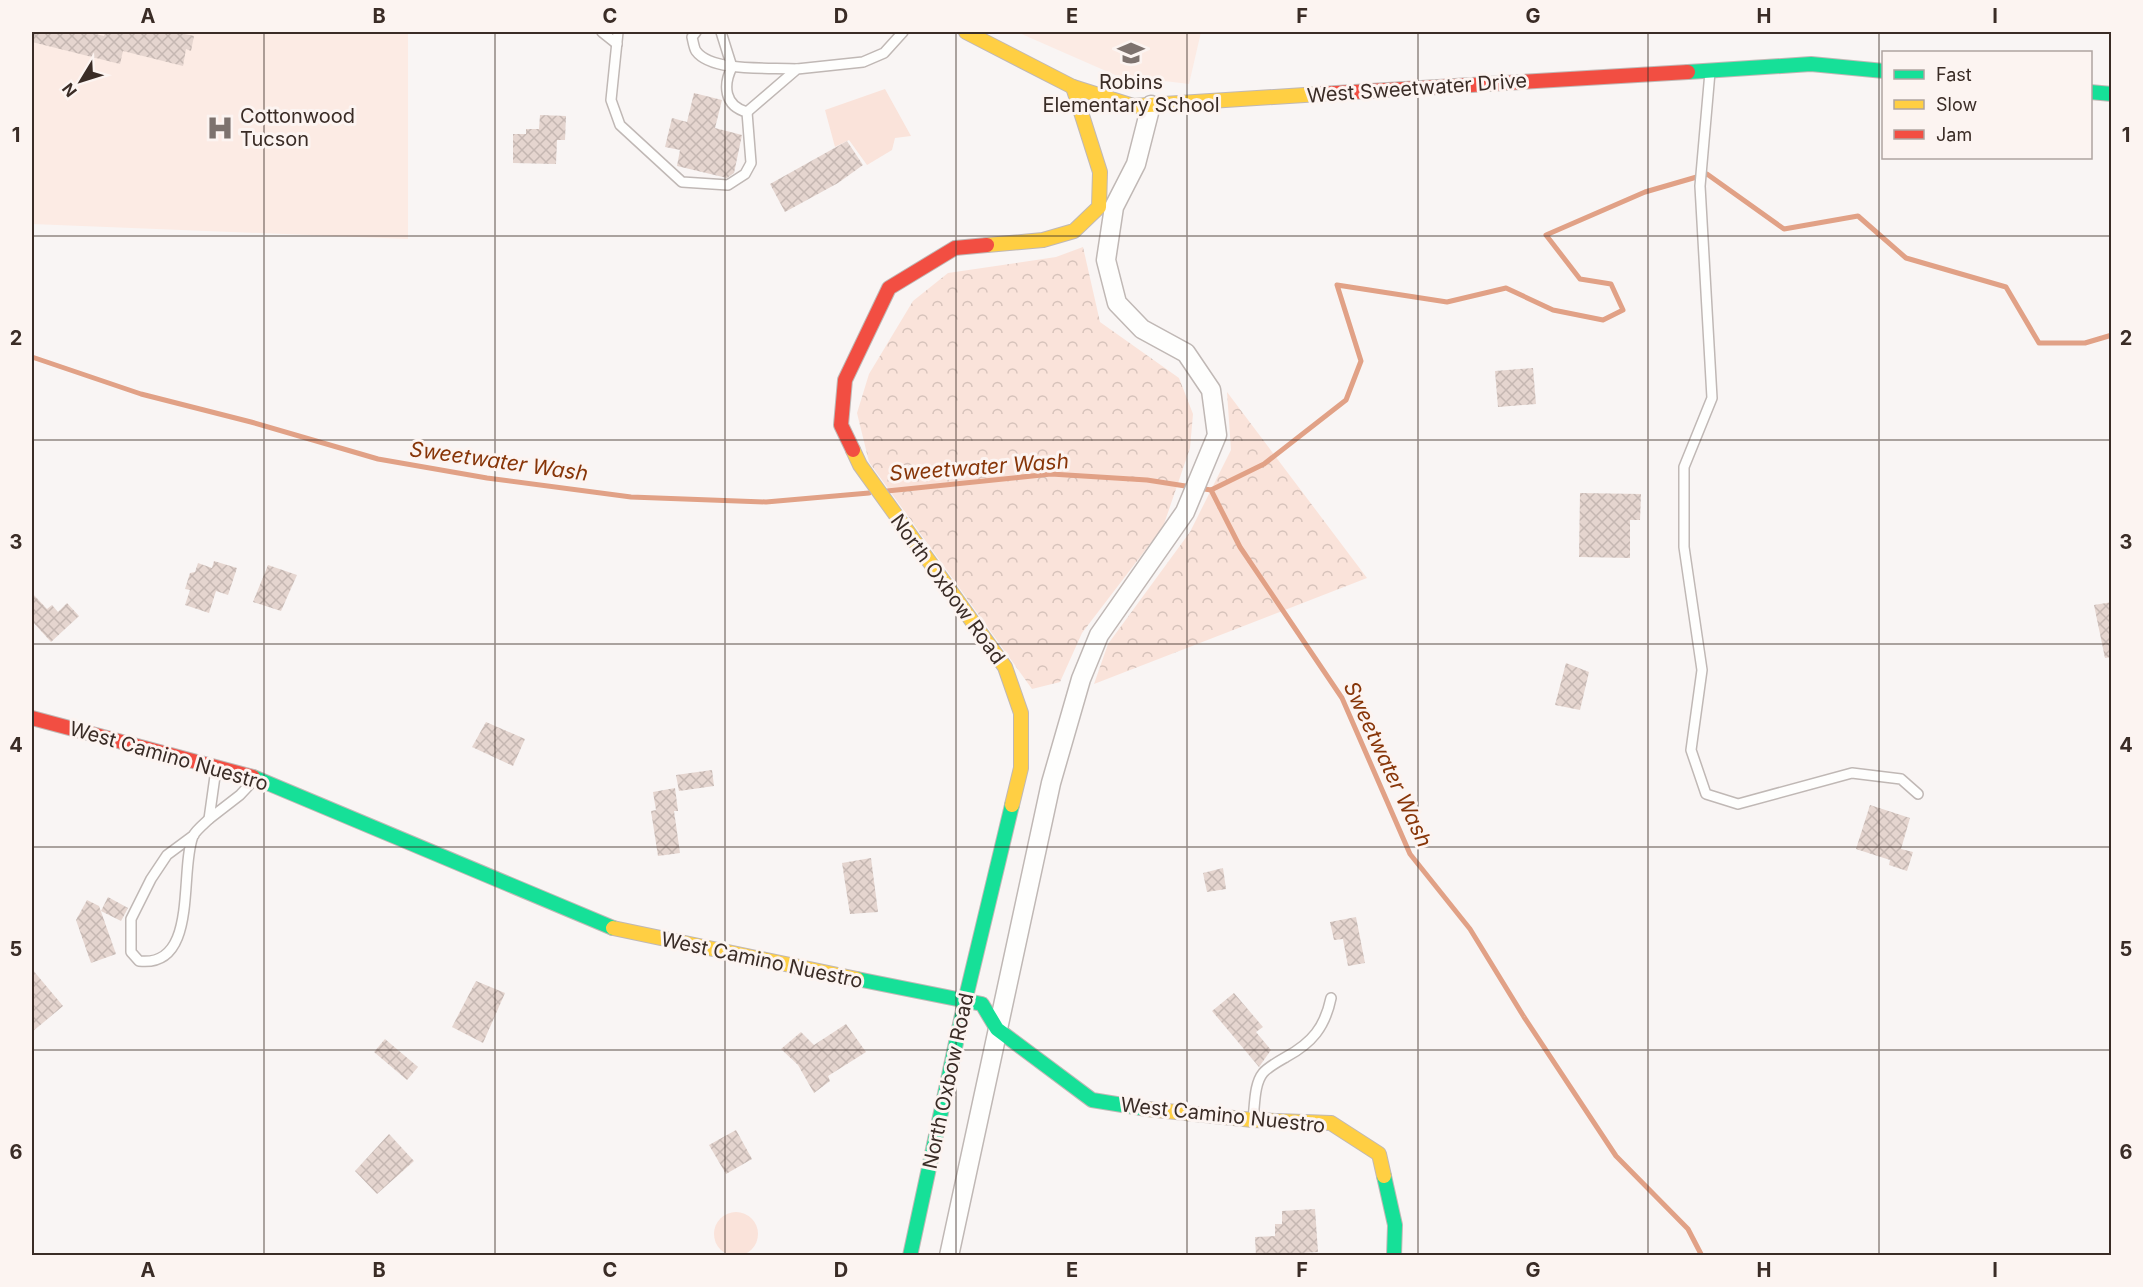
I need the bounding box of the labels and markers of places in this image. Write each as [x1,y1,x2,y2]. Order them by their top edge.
school or university icon: Robins Elementary School [1116,38,1146,68]
place label: Robins Elementary School [1042,70,1220,117]
place label: Cottonwood Tucson [240,104,355,151]
hospital icon: Cottonwood Tucson [205,113,235,143]

